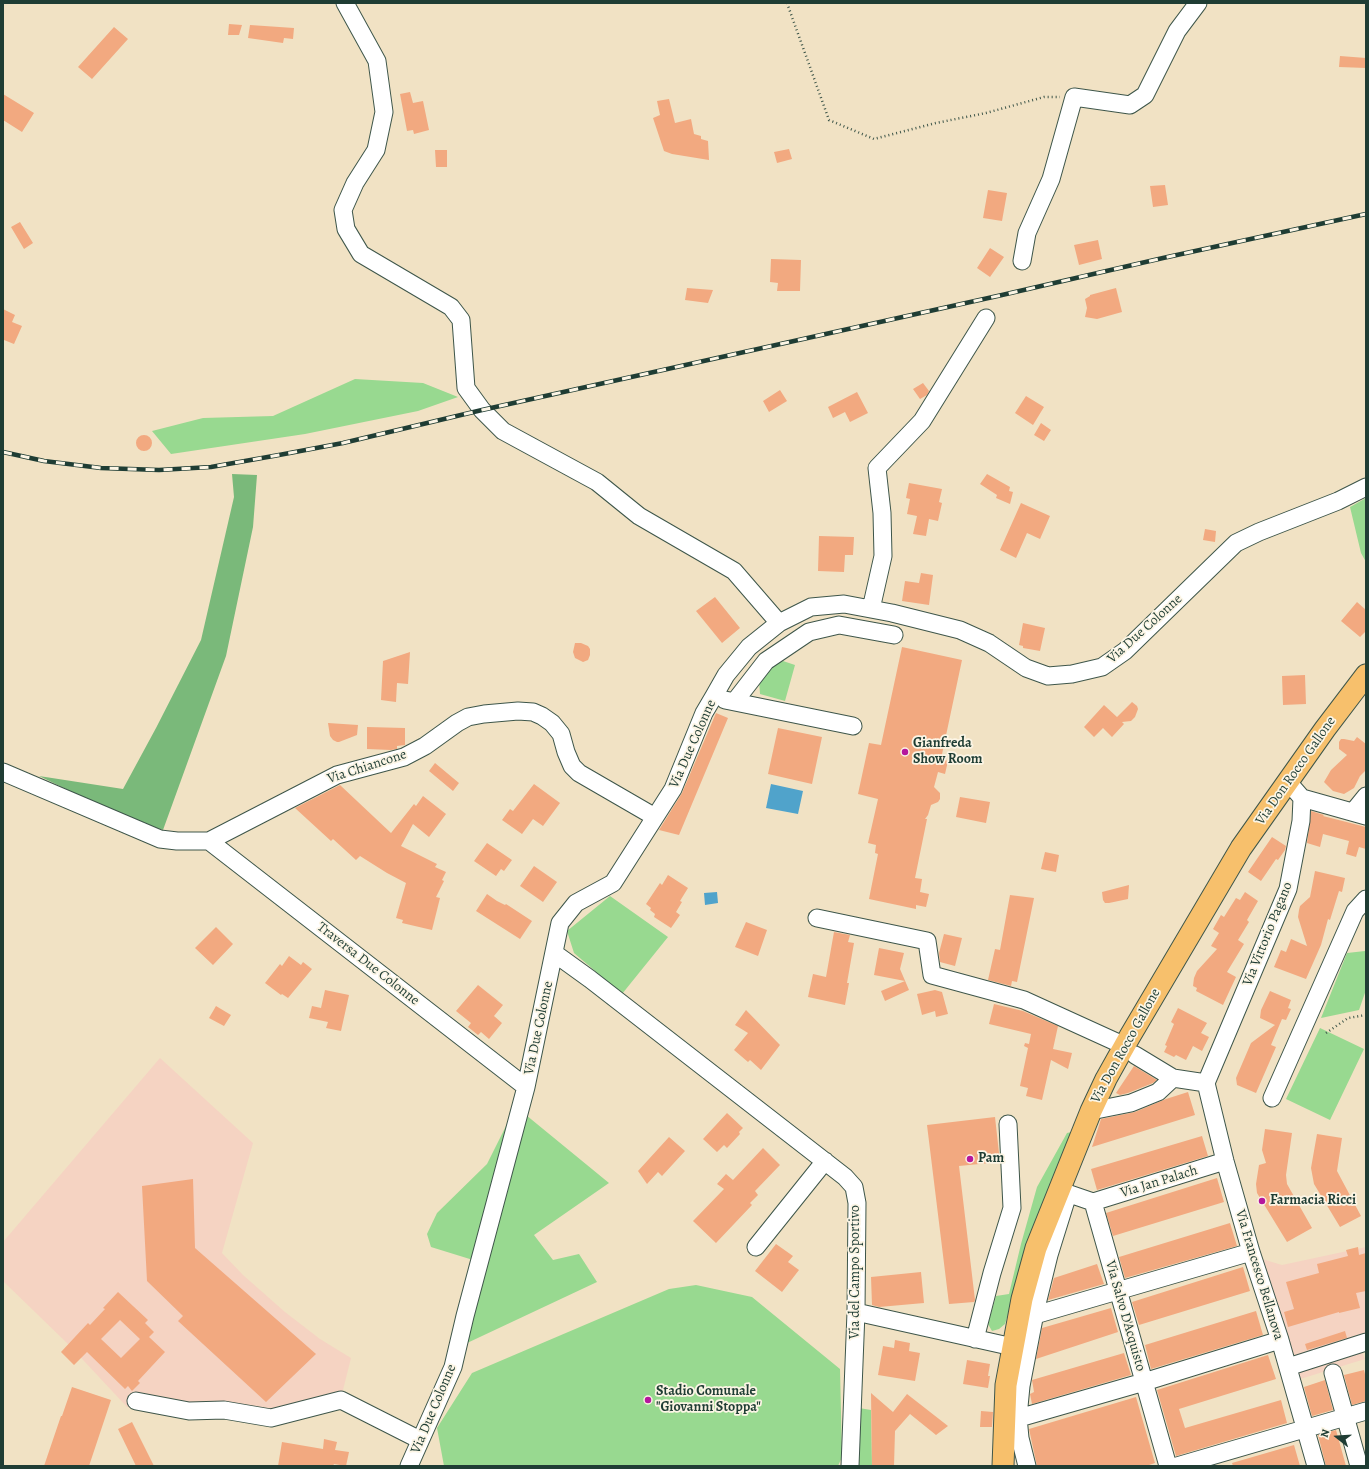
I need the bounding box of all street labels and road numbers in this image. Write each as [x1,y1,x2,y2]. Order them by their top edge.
street label: Via Due Colonne [1104,591,1186,667]
street label: Via Due Colonne [666,697,720,791]
street label: Via Don Rocco Gallone [1252,714,1340,828]
street label: Via Chiancone [325,746,409,788]
street label: Via Vittorio Pagano [1240,880,1296,988]
street label: Traversa Due Colonne [314,919,422,1009]
street label: Via Due Colonne [521,980,557,1076]
street label: Via Don Rocco Gallone [1088,986,1164,1106]
street label: Via Jan Palach [1118,1162,1200,1202]
street label: Via del Campo Sportivo [848,1205,864,1339]
street label: Via Francesco Bellanova [1231,1208,1287,1342]
street label: Via Salvo D'Acquisto [1101,1259,1149,1373]
street label: Via Due Colonne [408,1362,460,1456]

